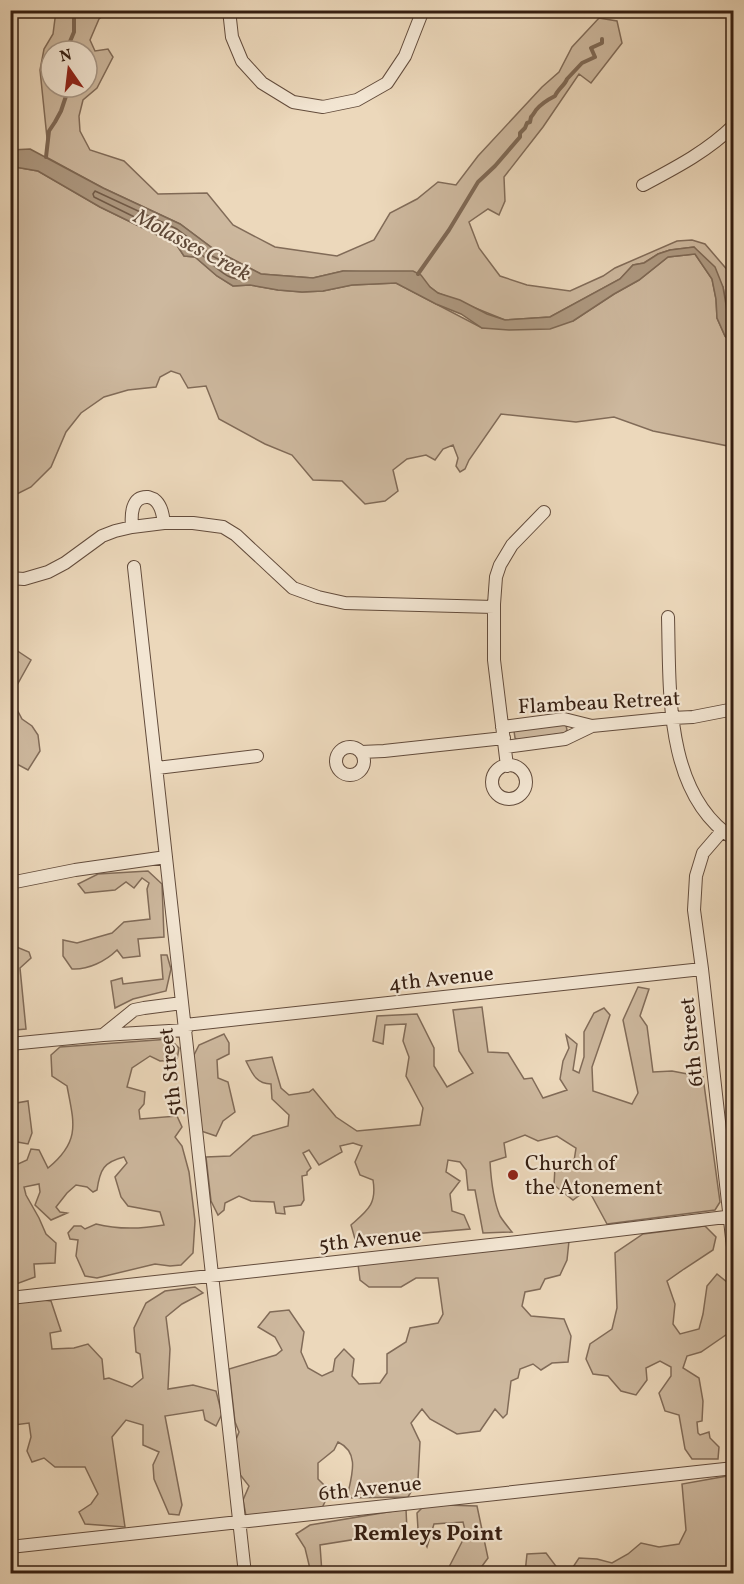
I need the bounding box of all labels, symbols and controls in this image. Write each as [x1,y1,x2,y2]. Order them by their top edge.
north arrow [39,39,99,99]
text: N [58,44,75,68]
water label: Molasses Creek [127,202,256,290]
street label: Flambeau Retreat [517,685,681,722]
street label: 4th Avenue [387,960,495,999]
street label: 6th Street [673,996,712,1088]
street label: 5th Street [152,1026,191,1118]
place label: Church of the Atonement [525,1150,663,1203]
marker: Church of the Atonement [506,1168,520,1182]
street label: 5th Avenue [317,1221,423,1260]
street label: 6th Avenue [317,1470,423,1509]
district label: Remleys Point [353,1519,503,1550]

